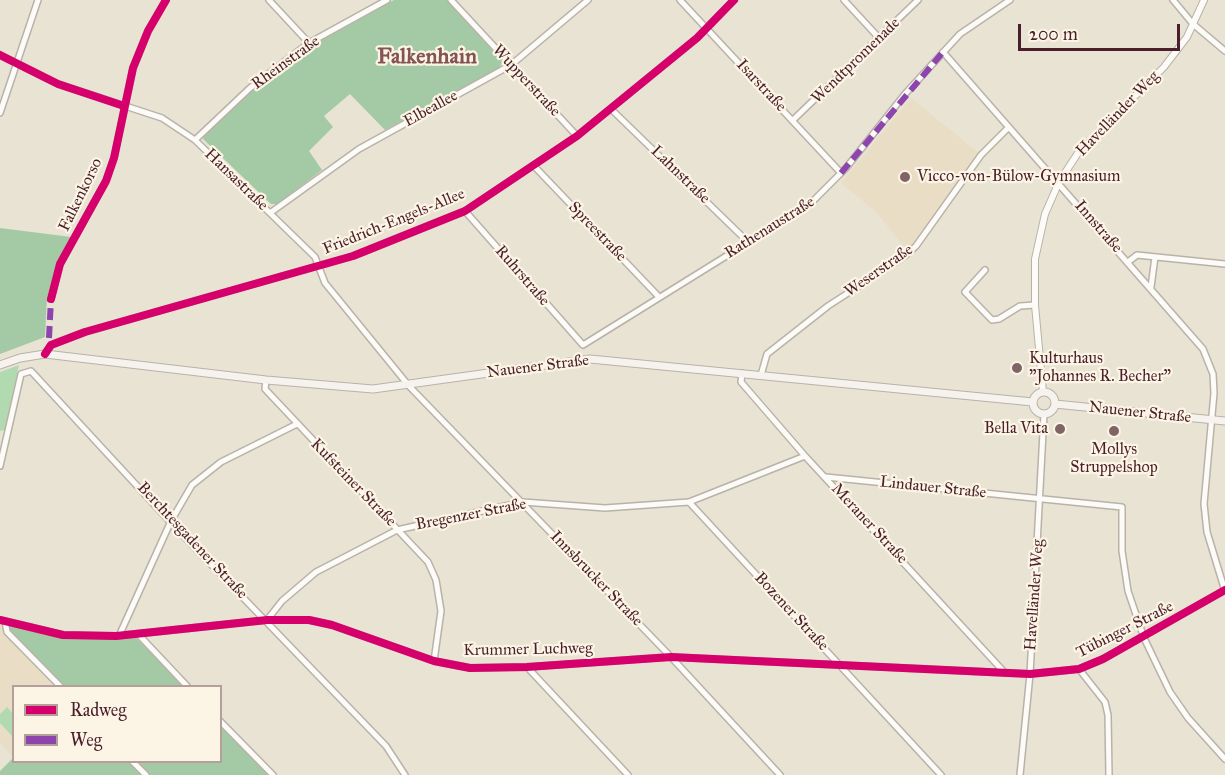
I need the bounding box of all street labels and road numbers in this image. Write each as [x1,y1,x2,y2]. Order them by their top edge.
street label: Wendtpromenade [808,14,904,108]
street label: Rheinstraße [248,32,324,94]
street label: Wupperstraße [488,41,564,121]
street label: Isarstraße [732,56,790,116]
street label: Havelländer Weg [1072,67,1164,161]
street label: Elbeallee [401,86,461,132]
street label: Lahnstraße [646,142,714,208]
street label: Hansastraße [200,145,272,215]
street label: Falkenkorso [55,155,107,235]
street label: Friedrich-Engels-Allee [320,185,468,259]
street label: Rathenaustraße [722,193,818,263]
street label: Innstraße [1070,197,1126,257]
street label: Spreestraße [564,198,630,266]
street label: Weserstraße [841,241,917,301]
street label: Ruhrstraße [491,242,553,310]
street label: Nauener Straße [486,351,590,383]
street label: Nauener Straße [1088,398,1192,428]
street label: Kufsteiner Straße [306,435,400,531]
street label: Lindauer Straße [879,473,987,503]
street label: Berchtesgadener Straße [133,478,251,604]
street label: Meraner Straße [827,480,911,568]
street label: Bregenzer Straße [414,495,528,535]
street label: Innsbrucker Straße [546,527,646,631]
street label: Havelländer Weg [1022,539,1048,651]
street label: Bozener Straße [750,569,832,655]
street label: Tübinger Straße [1073,597,1177,663]
street label: Krummer Luchweg [463,639,593,661]

